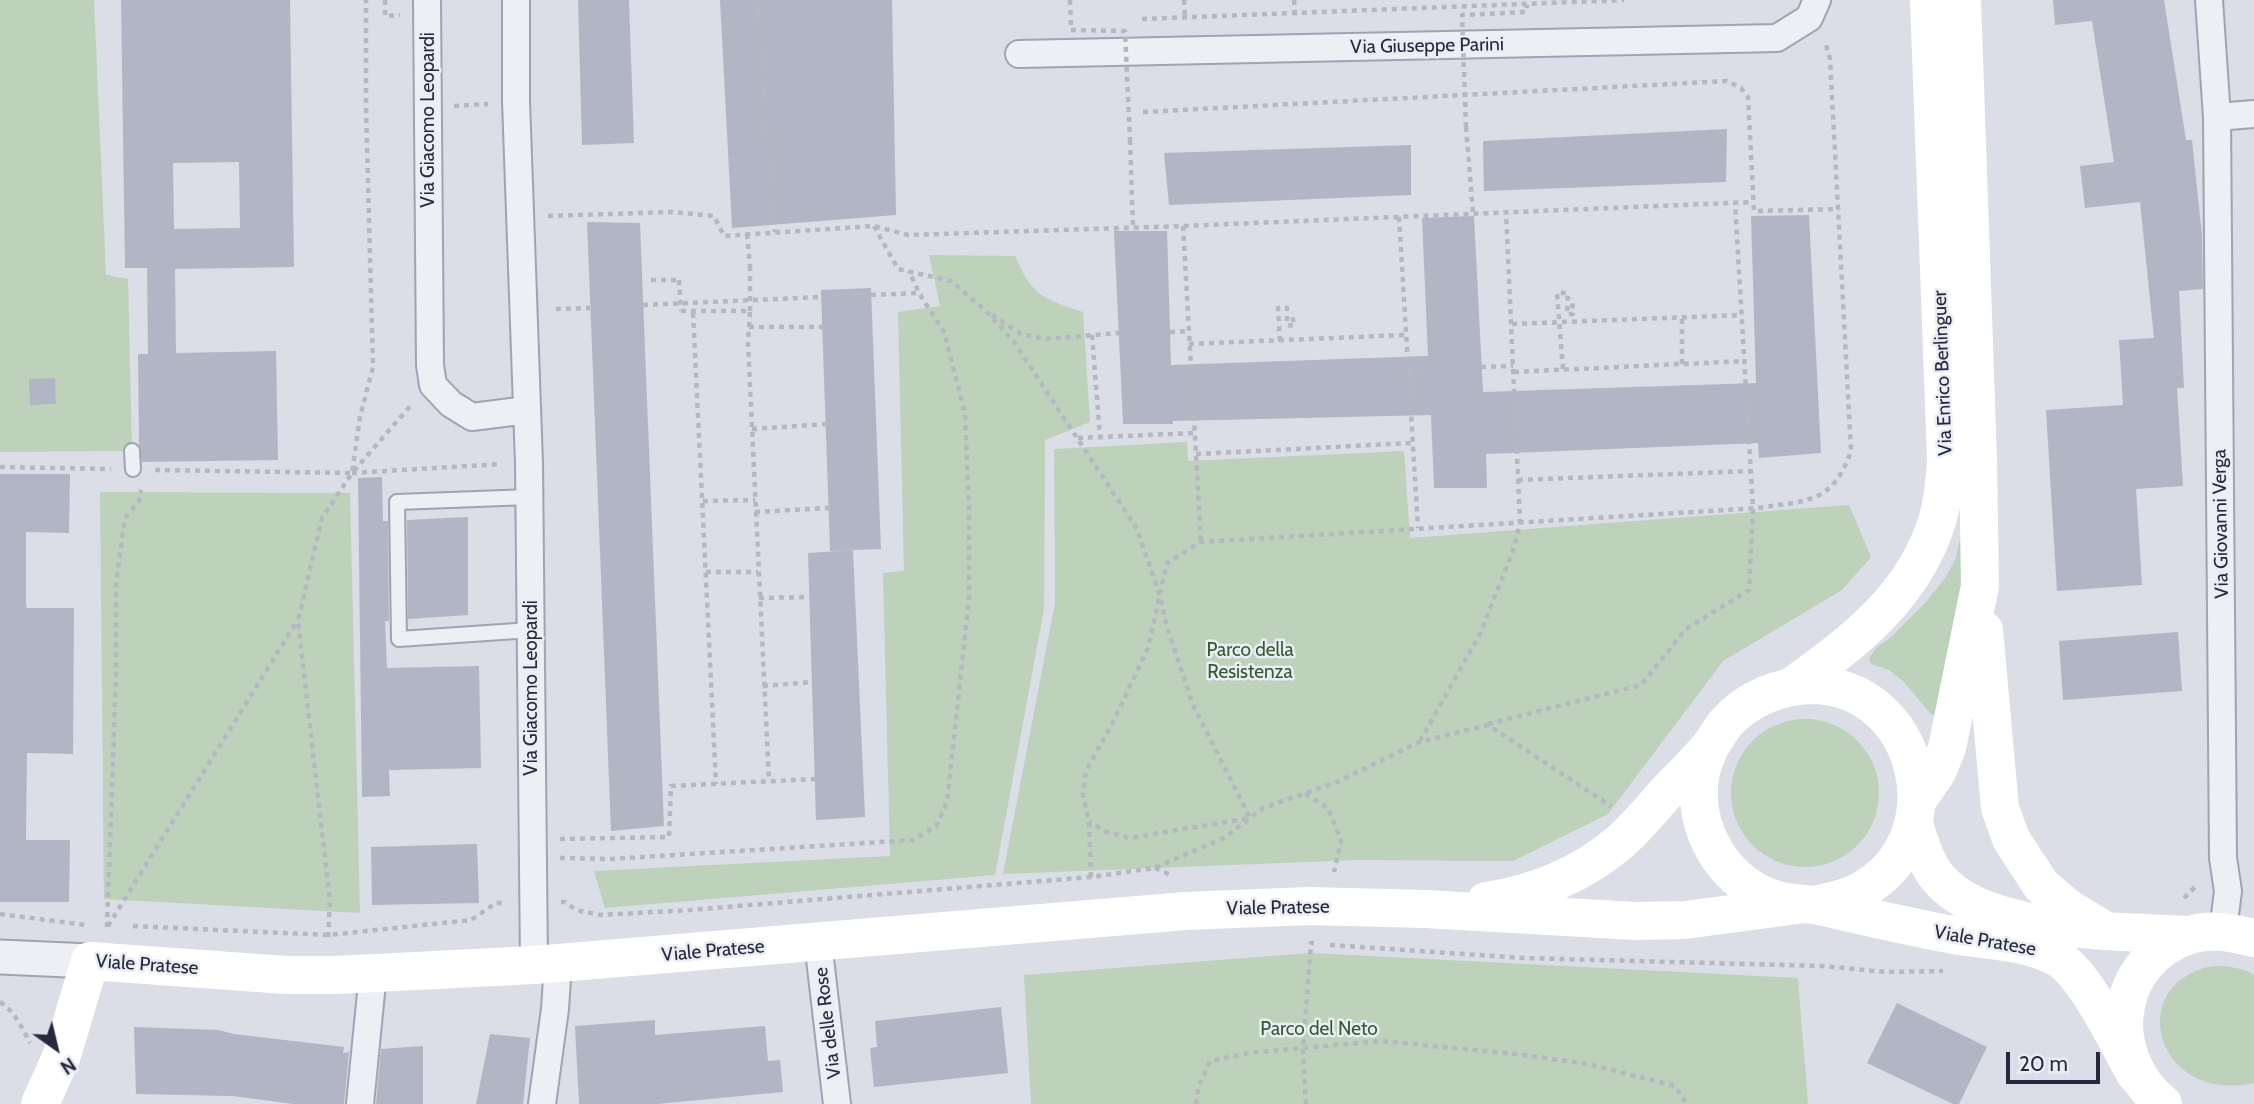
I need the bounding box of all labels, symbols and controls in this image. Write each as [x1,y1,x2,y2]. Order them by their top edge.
street label: Via Giacomo Leopardi [417,32,439,208]
street label: Via Giuseppe Parini [1350,33,1504,59]
street label: Via Enrico Berlinguer [1929,290,1957,456]
street label: Via Giovanni Verga [2208,449,2234,599]
street label: Via Giacomo Leopardi [520,600,542,776]
park label: Parco della Resistenza [1206,639,1294,683]
street label: Viale Pratese [1226,896,1330,920]
street label: Viale Pratese [1932,921,2038,961]
street label: Viale Pratese [661,935,765,967]
street label: Viale Pratese [95,950,199,980]
street label: Via delle Rose [810,966,846,1080]
north arrow [21,1013,91,1083]
park label: Parco del Neto [1260,1018,1378,1040]
scale bar [2009,1038,2104,1082]
text: 20 m [2019,1051,2068,1076]
text: N [56,1053,80,1079]

